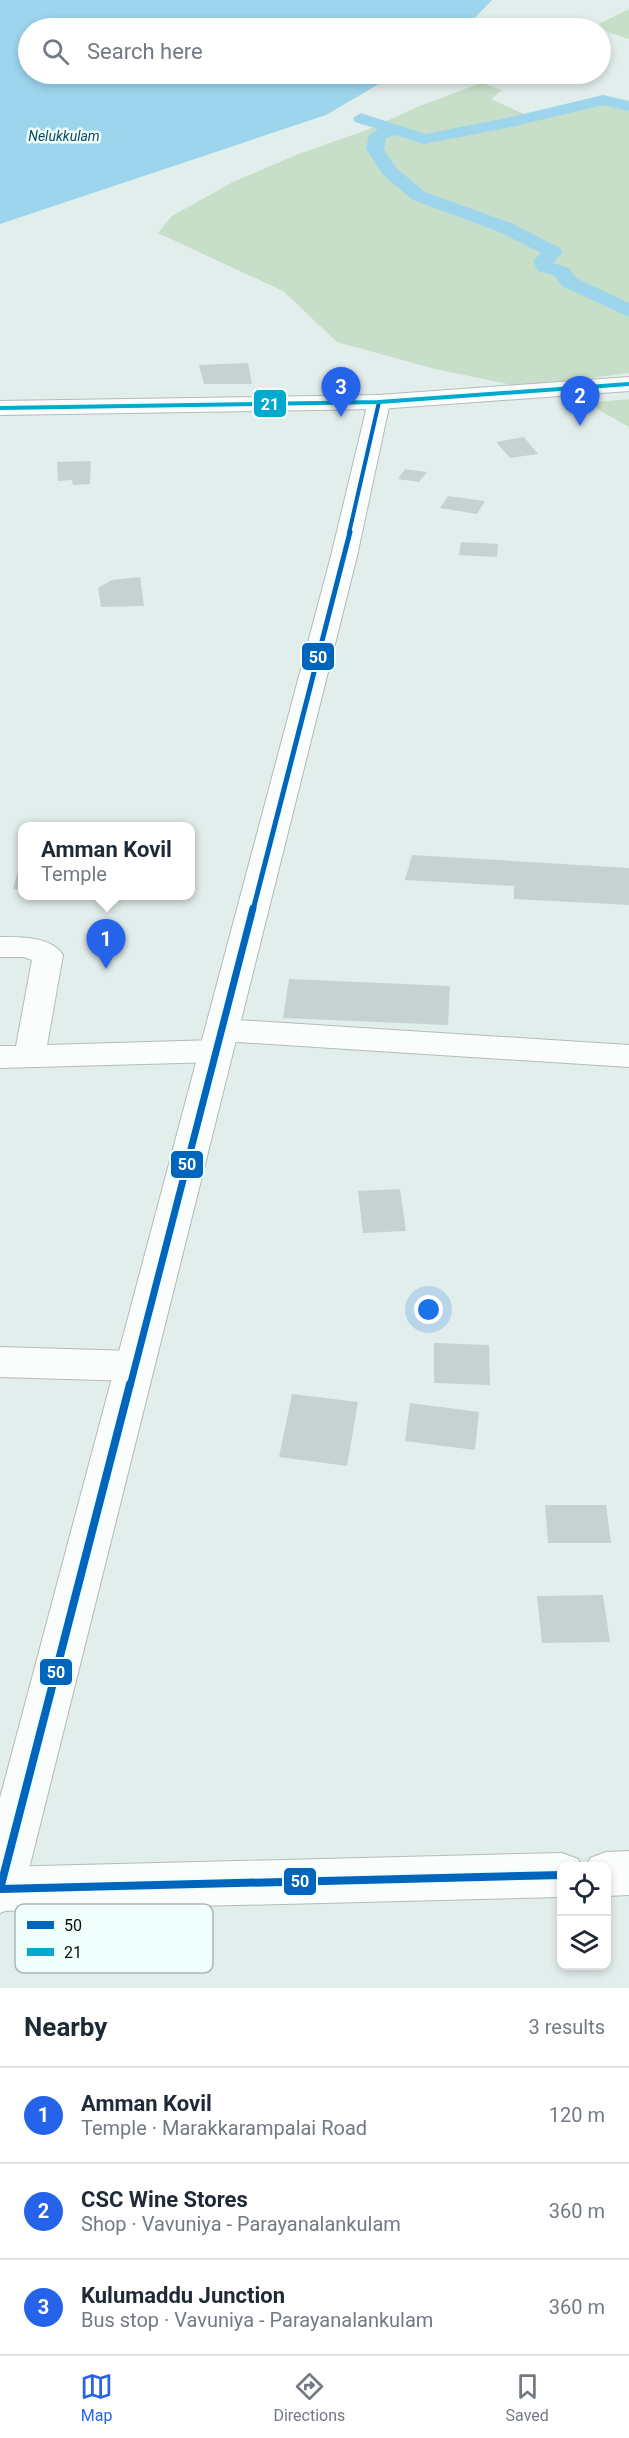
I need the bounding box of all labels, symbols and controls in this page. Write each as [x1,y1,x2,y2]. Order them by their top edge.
search box [18,18,611,84]
icon: search [39,35,72,68]
text: Search here [87,39,203,64]
water label: Nelukkulam [28,128,100,144]
pin: 3 [322,368,360,417]
pin: 2 [560,376,600,426]
line badge: 21 [253,389,287,418]
text: 21 [261,395,279,414]
line badge: 50 [301,642,335,671]
text: 50 [309,648,327,667]
popup [18,822,195,900]
text: Amman Kovil [41,837,172,862]
text: Temple [41,862,107,886]
pin: 1 [86,920,126,969]
line badge: 50 [170,1150,204,1179]
text: 50 [178,1155,196,1174]
your location [414,1295,443,1324]
line badge: 50 [39,1658,73,1686]
text: 50 [47,1663,65,1682]
map controls [557,1862,611,1970]
button: locate [557,1862,611,1916]
line badge: 50 [283,1867,317,1896]
text: 50 [291,1872,309,1891]
legend [15,1904,213,1973]
text: 50 [64,1916,82,1935]
button: layers [557,1916,611,1970]
text: 21 [64,1943,82,1962]
text: Nearby [24,2012,107,2042]
text: 3 results [529,2015,605,2039]
text: Amman Kovil [81,2091,212,2116]
text: 1 [38,2103,49,2127]
text: 120 m [549,2103,605,2127]
text: Temple · Marakkarampalai Road [81,2116,367,2140]
text: CSC Wine Stores [81,2187,248,2212]
text: 2 [38,2199,49,2223]
text: 360 m [549,2199,605,2223]
text: Shop · Vavuniya - Parayanalankulam [81,2212,401,2236]
text: Kulumaddu Junction [81,2283,285,2308]
text: 3 [38,2295,49,2319]
text: 360 m [549,2295,605,2319]
text: Bus stop · Vavuniya - Parayanalankulam [81,2308,433,2332]
tab: Map [80,2370,113,2425]
tab: Directions [273,2370,345,2425]
tab: Saved [506,2370,549,2425]

